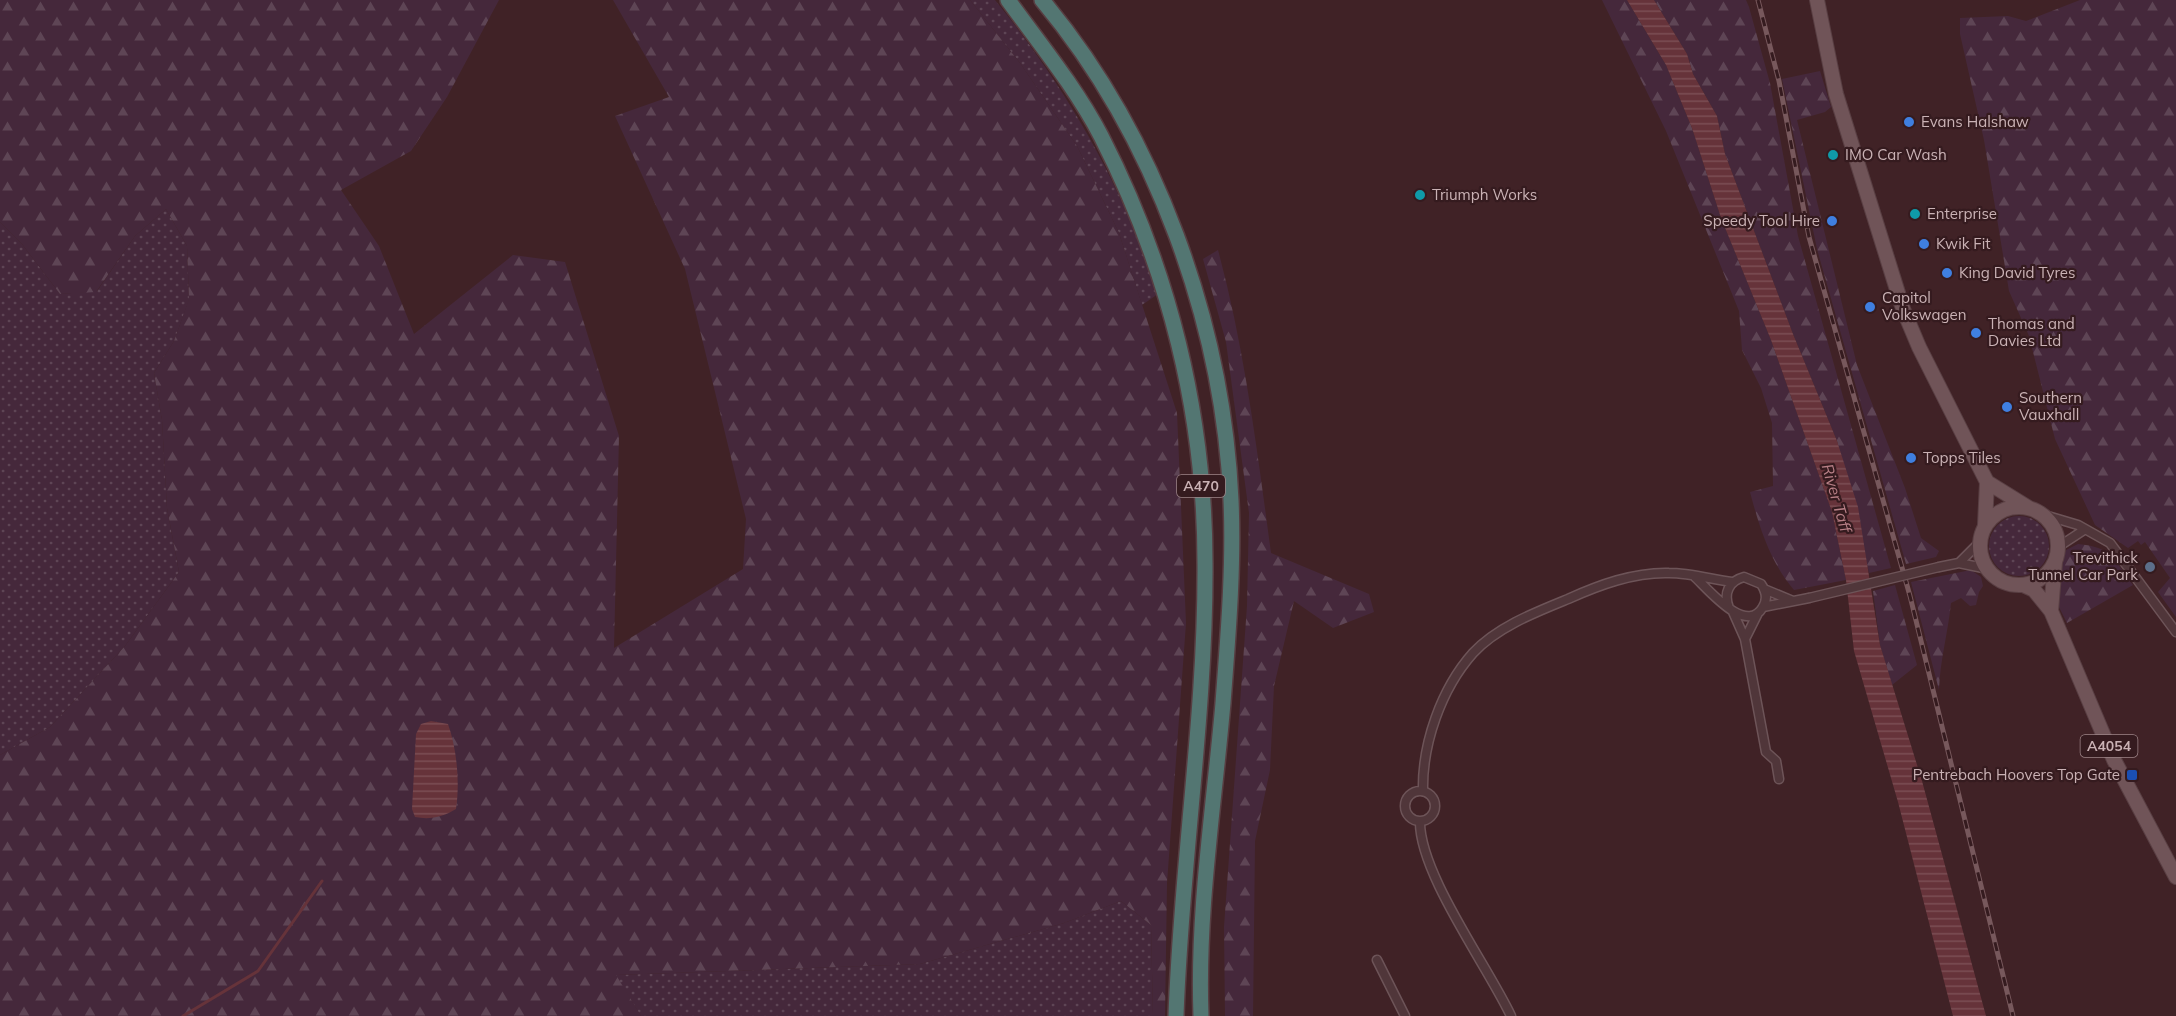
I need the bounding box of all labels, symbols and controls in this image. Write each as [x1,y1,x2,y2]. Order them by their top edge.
place label: Evans Halshaw [1921,112,2029,131]
marker: Evans Halshaw [1902,115,1916,129]
place label: IMO Car Wash [1845,145,1947,164]
marker: IMO Car Wash [1826,148,1840,162]
place label: Triumph Works [1432,185,1537,204]
marker: Triumph Works [1413,188,1427,202]
place label: Enterprise [1927,204,1997,223]
marker: Enterprise [1908,207,1922,221]
place label: Speedy Tool Hire [1703,211,1820,230]
marker: Speedy Tool Hire [1825,214,1839,228]
place label: Kwik Fit [1936,234,1991,253]
marker: Kwik Fit [1917,237,1931,251]
place label: King David Tyres [1959,263,2075,282]
marker: King David Tyres [1940,266,1954,280]
place label: Capitol Volkswagen [1882,288,1966,324]
marker: Capitol Volkswagen [1863,300,1877,314]
place label: Thomas and Davies Ltd [1988,314,2075,350]
marker: Thomas and Davies Ltd [1969,326,1983,340]
place label: Southern Vauxhall [2019,388,2082,424]
marker: Southern Vauxhall [2000,400,2014,414]
place label: Topps Tiles [1923,448,2001,467]
marker: Topps Tiles [1904,451,1918,465]
water label: River Taff [1818,461,1857,536]
road number: A470 [1177,475,1225,497]
place label: Trevithick Tunnel Car Park [2028,548,2138,584]
marker: Trevithick Tunnel Car Park [2143,560,2157,574]
road number: A4054 [2080,735,2138,757]
place label: Pentrebach Hoovers Top Gate [1913,765,2120,784]
marker: Pentrebach Hoovers Top Gate [2125,768,2139,782]

